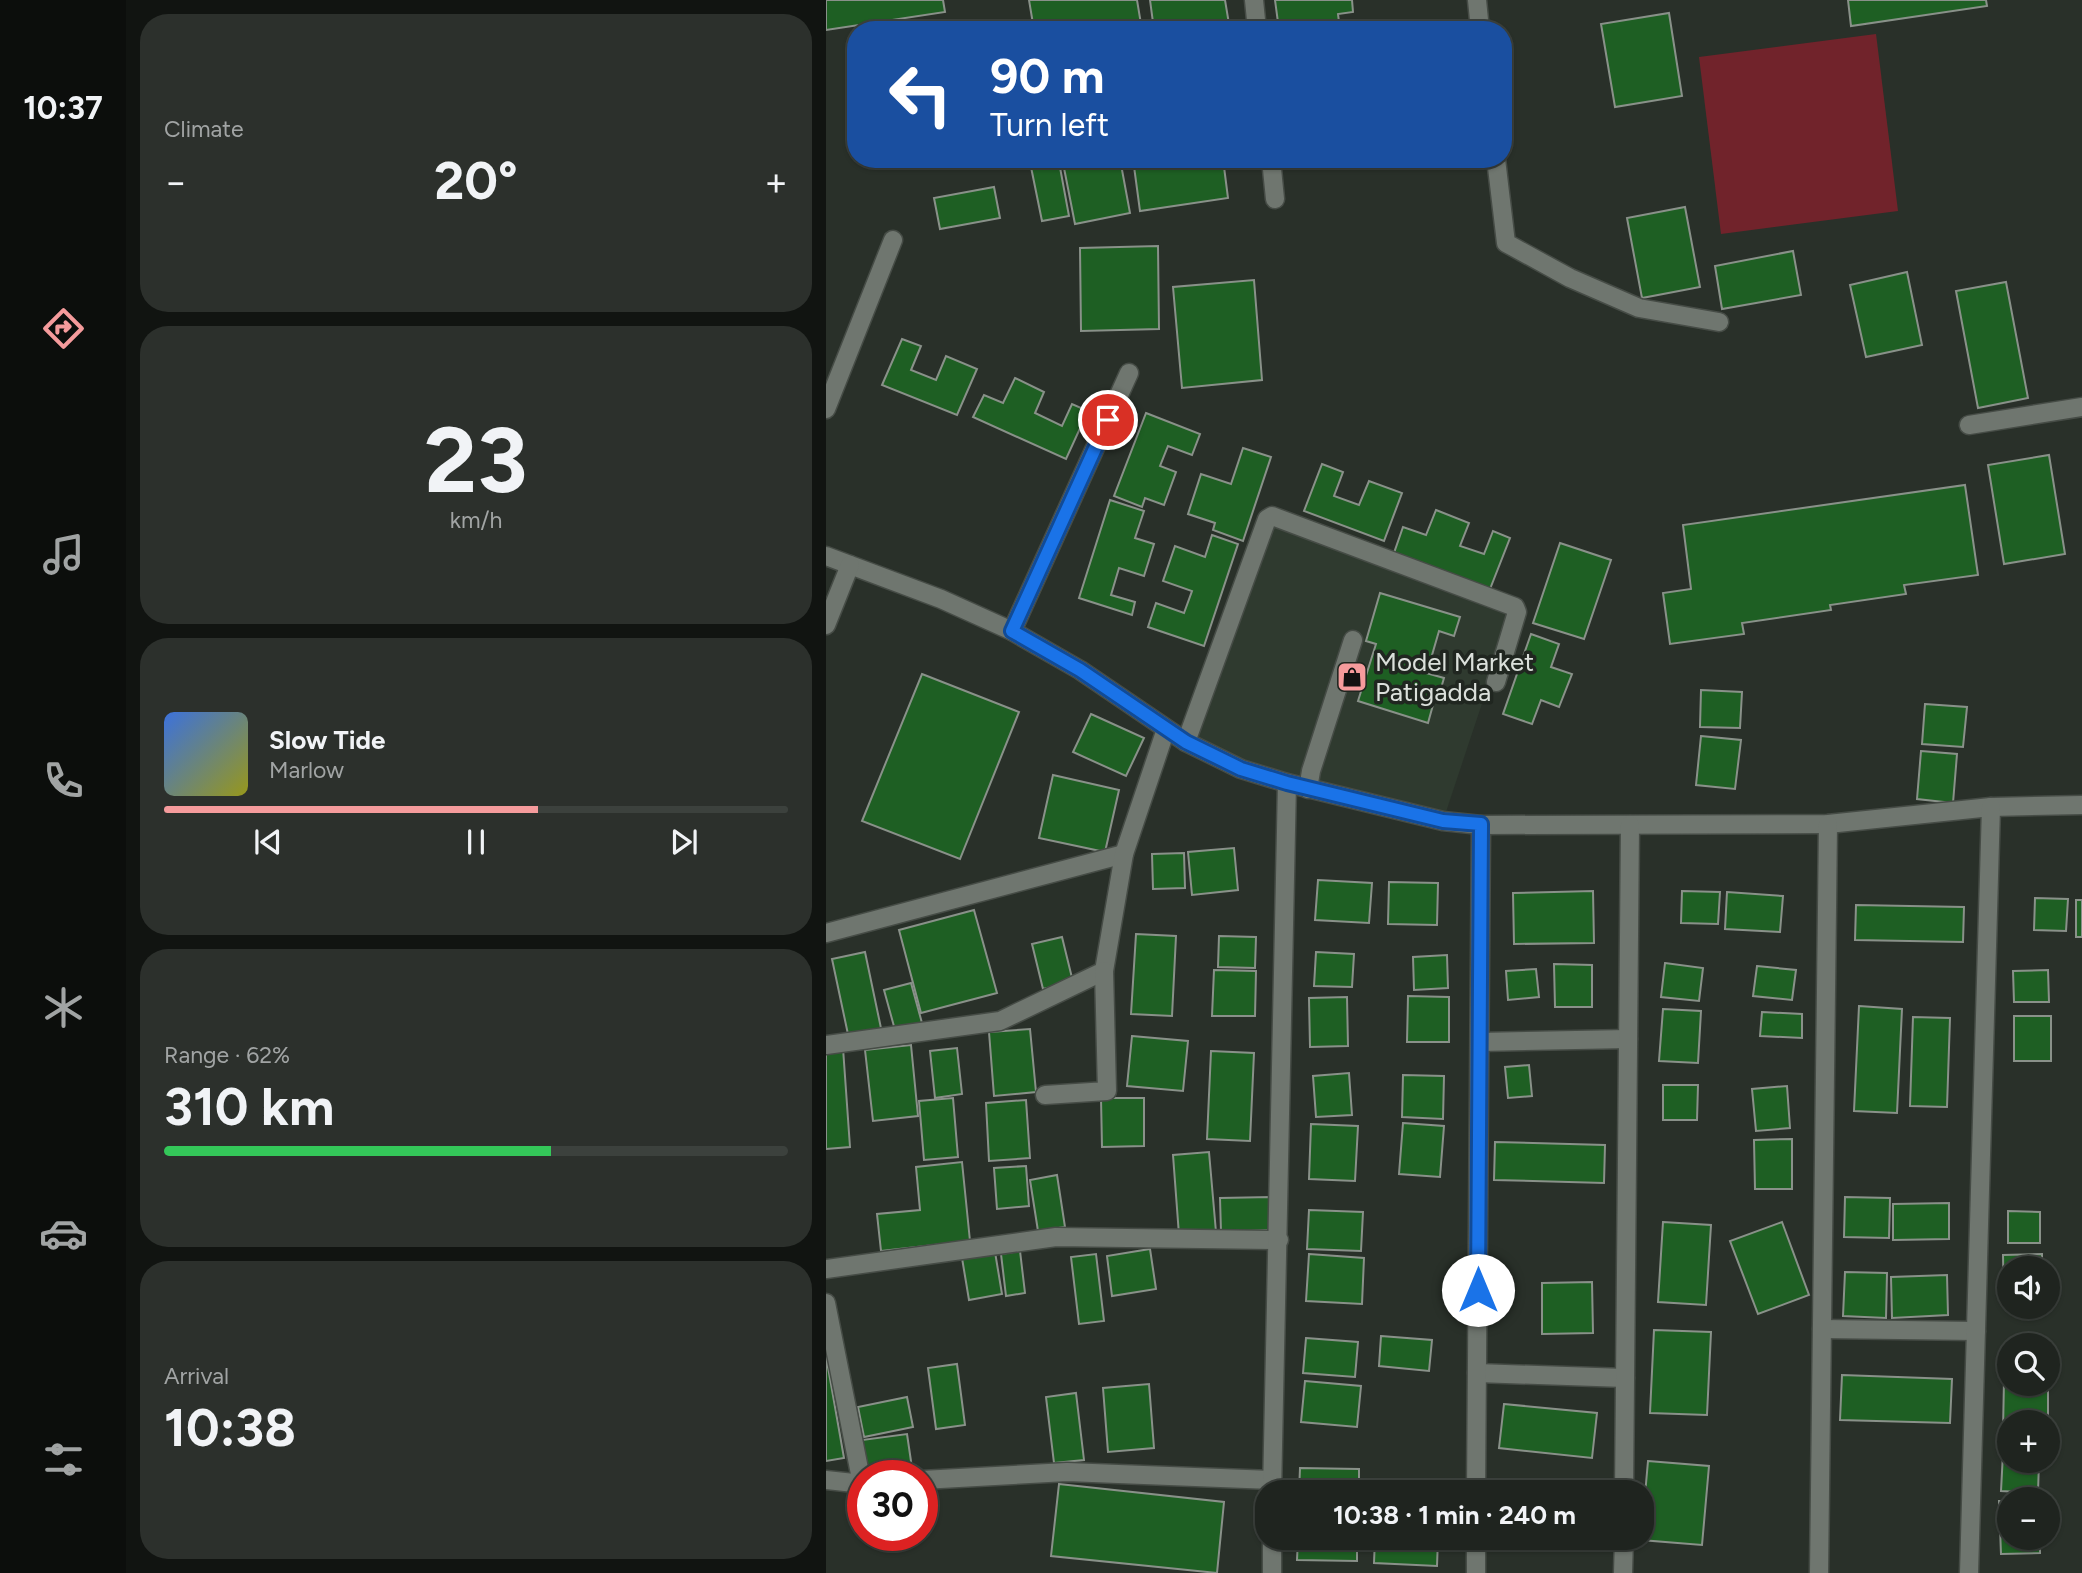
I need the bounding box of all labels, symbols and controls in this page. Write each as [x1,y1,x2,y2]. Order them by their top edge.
text: 90 m [990,46,1105,105]
icon: left [875,49,966,140]
text: 10:37 [23,89,103,127]
text: Turn left [990,106,1109,144]
text: Climate [164,115,243,143]
text: 20° [434,150,518,212]
text: − [164,159,188,205]
text: + [764,159,788,205]
icon: directions [39,304,88,353]
pin [1078,390,1138,450]
icon: arrive [1089,401,1127,439]
text: 23 [424,406,528,515]
text: km/h [450,506,502,534]
icon: music [39,530,88,579]
place label: Model Market Patigadda [1375,646,1534,708]
shop icon: Model Market Patigadda [1335,660,1369,694]
text: Slow Tide [269,724,385,756]
icon: phone [39,756,88,805]
text: Marlow [269,756,344,784]
icon: previous [249,823,287,861]
icon: pause [457,823,495,861]
icon: next [665,823,703,861]
icon: climate [39,983,88,1032]
text: Range · 62% [164,1041,290,1069]
text: 310 km [164,1076,334,1138]
icon: car [39,1209,88,1258]
position arrow [1441,1253,1515,1327]
map controls [1997,1256,2060,1550]
button: sound [1997,1256,2060,1319]
button: search [1997,1333,2060,1396]
text: Arrival [164,1362,229,1390]
text: 10:38 [164,1397,296,1459]
button: + [1997,1410,2060,1473]
icon: filters [39,1435,88,1484]
speed limit sign: 30 [847,1460,938,1551]
button: − [1997,1487,2060,1550]
text: 10:38 · 1 min · 240 m [1333,1499,1576,1531]

